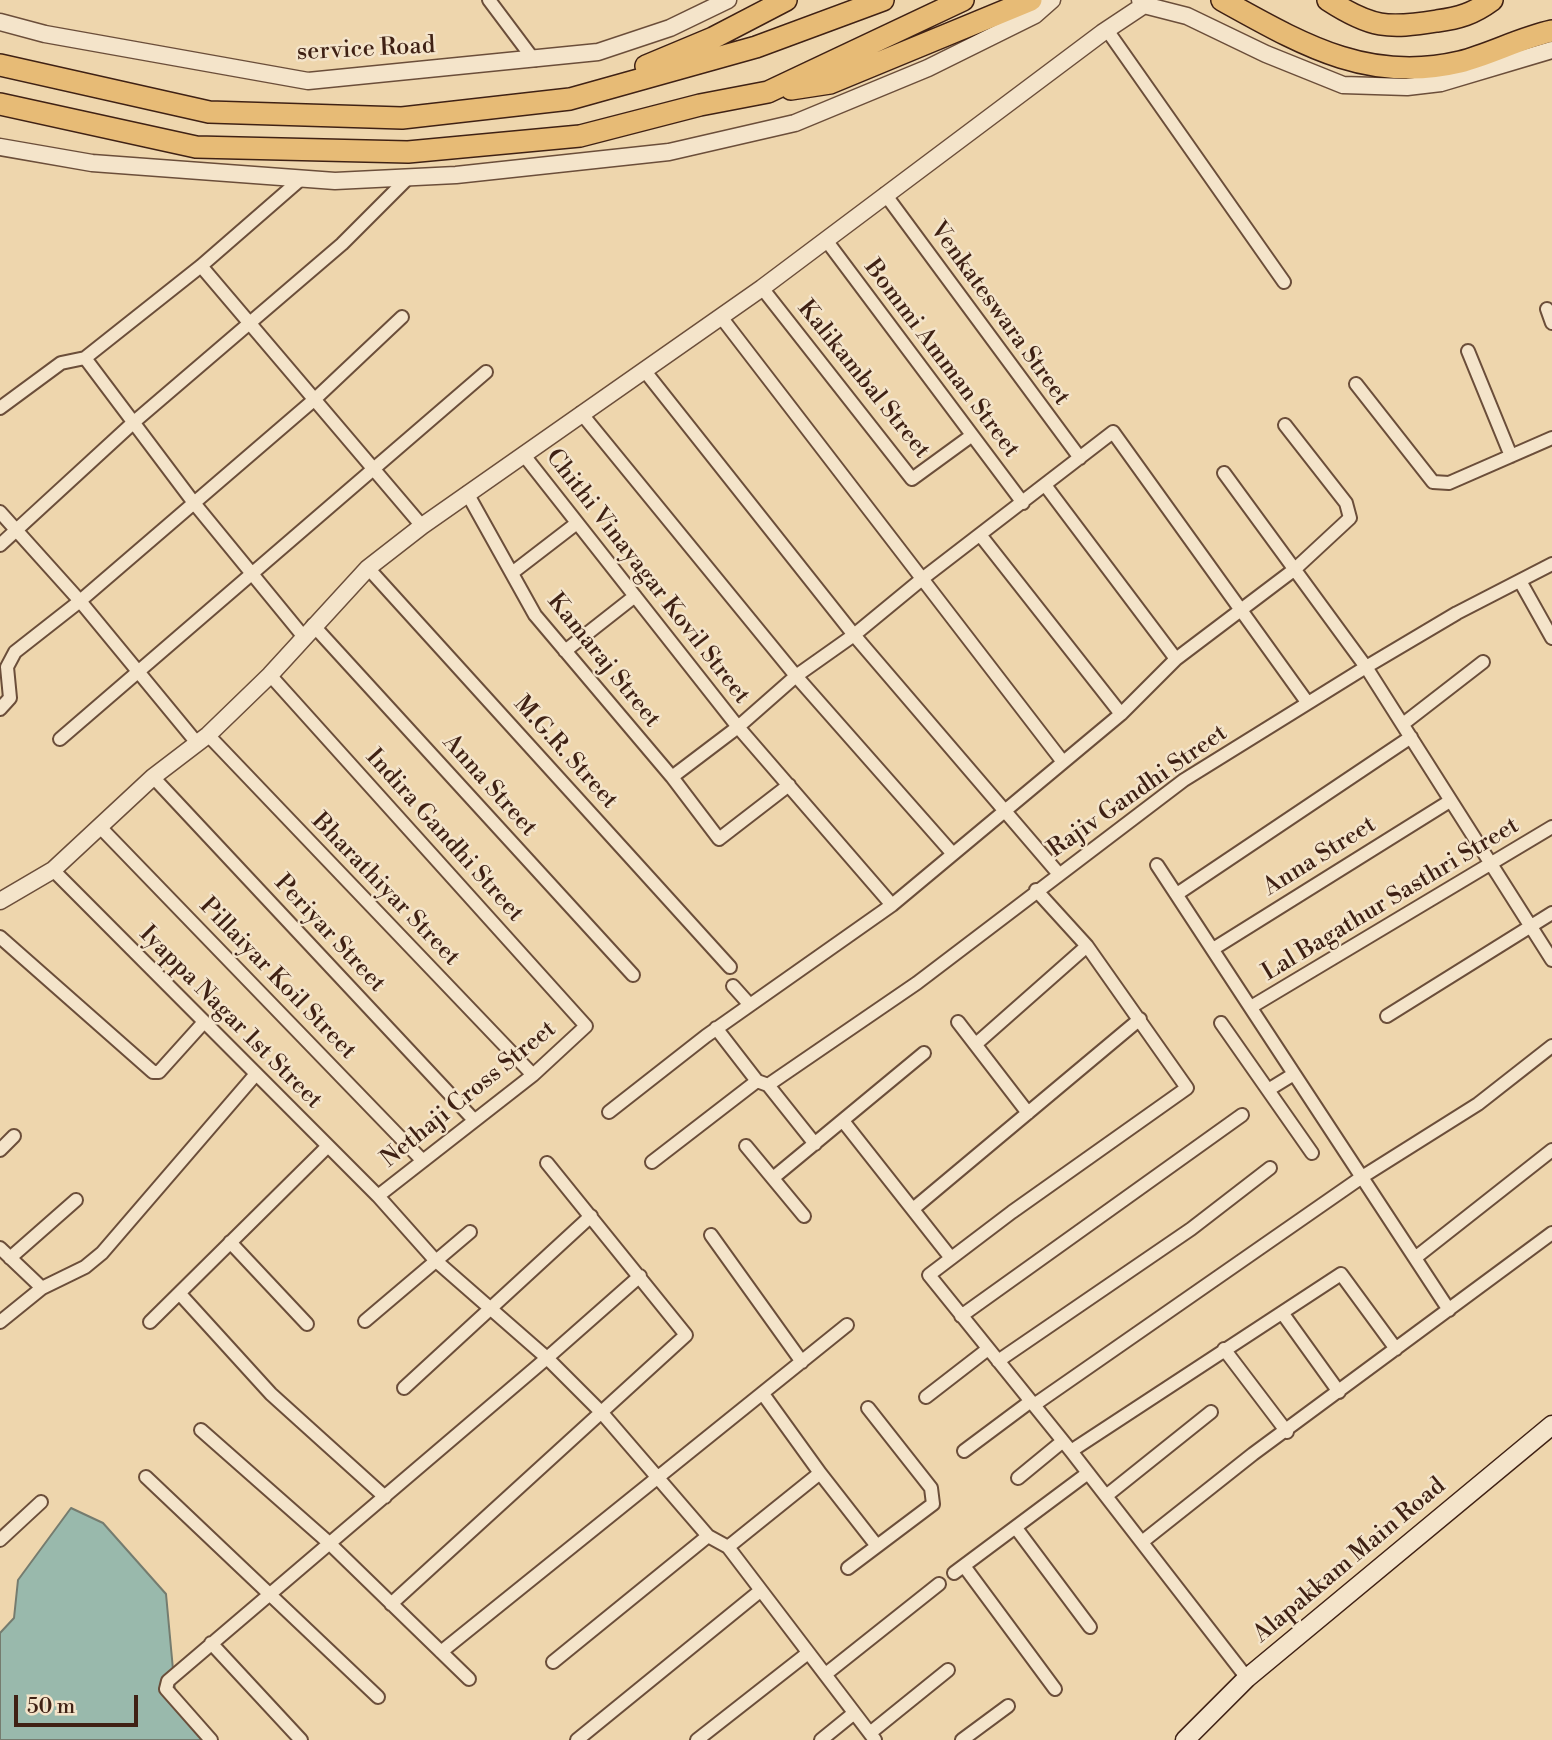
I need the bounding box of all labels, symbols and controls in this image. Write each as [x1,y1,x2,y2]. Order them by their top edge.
street label: service Road [296,32,436,68]
street label: Venkateswara Street [923,217,1075,411]
street label: Bommi Amman Street [857,254,1025,464]
street label: Kalikambal Street [790,295,936,465]
street label: Chithi Vinayagar Kovil Street [539,444,755,710]
street label: Kamaraj Street [540,588,666,734]
street label: M.G.R. Street [507,691,623,815]
street label: Rajiv Gandhi Street [1043,719,1233,865]
street label: Anna Street [436,729,542,843]
street label: Indira Gandhi Street [359,744,529,928]
street label: Bharathiyar Street [305,808,465,972]
street label: Anna Street [1258,811,1382,903]
street label: Lal Bagathur Sasthri Street [1257,812,1525,988]
street label: Periyar Street [267,869,391,999]
street label: Pillaiyar Koil Street [192,892,362,1066]
street label: Iyappa Nagar 1st Street [133,921,327,1115]
street label: Nethaji Cross Street [376,1016,562,1174]
street label: Alapakkam Main Road [1248,1472,1452,1650]
scale bar [18,1680,142,1724]
text: 50 m [27,1694,75,1720]

